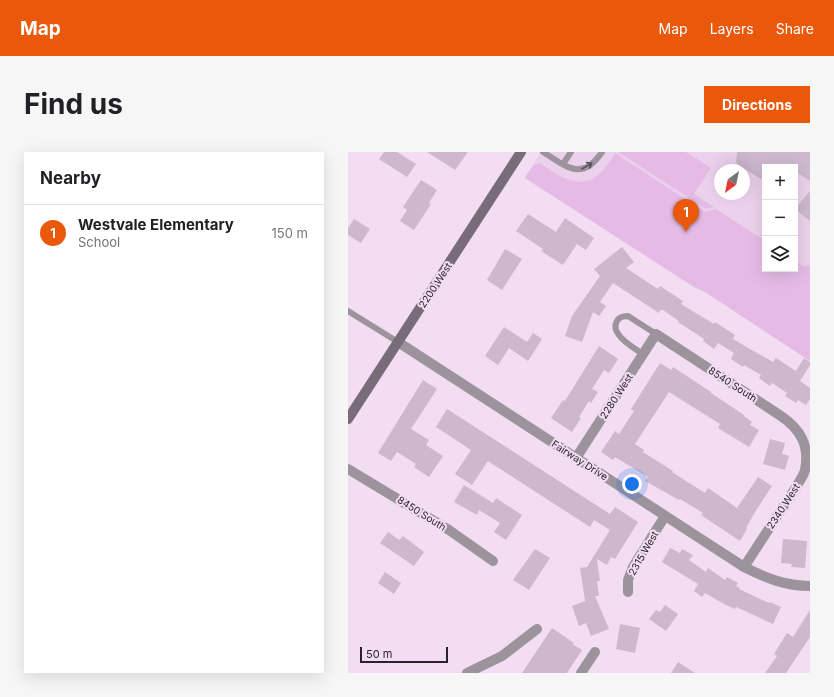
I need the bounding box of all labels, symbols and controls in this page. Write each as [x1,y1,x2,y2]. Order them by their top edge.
text: Map [20,17,61,40]
text: Map [659,20,688,37]
text: Layers [710,20,754,37]
text: Share [776,20,814,37]
button: Directions [704,86,810,123]
text: Find us [24,87,123,121]
one-way arrow [581,162,593,170]
north arrow [714,164,750,200]
map controls [762,164,798,272]
button: + [762,164,798,200]
text: Nearby [40,168,101,188]
pin: 1 [673,199,699,232]
button: − [762,200,798,236]
text: Westvale Elementary [78,215,234,234]
text: 1 [50,225,56,241]
text: 150 m [272,225,308,241]
text: School [78,234,120,250]
button: layers [762,236,798,272]
street label: 2200 West [416,260,454,310]
street label: 8540 South [707,364,760,404]
street label: 2280 West [597,371,635,421]
street label: Fairway Drive [550,437,610,483]
your location [622,474,642,494]
street label: 2340 West [764,480,802,531]
street label: 8450 South [395,493,449,533]
street label: 2315 West [626,528,661,577]
scale bar [360,645,448,664]
text: 50 m [366,647,392,661]

